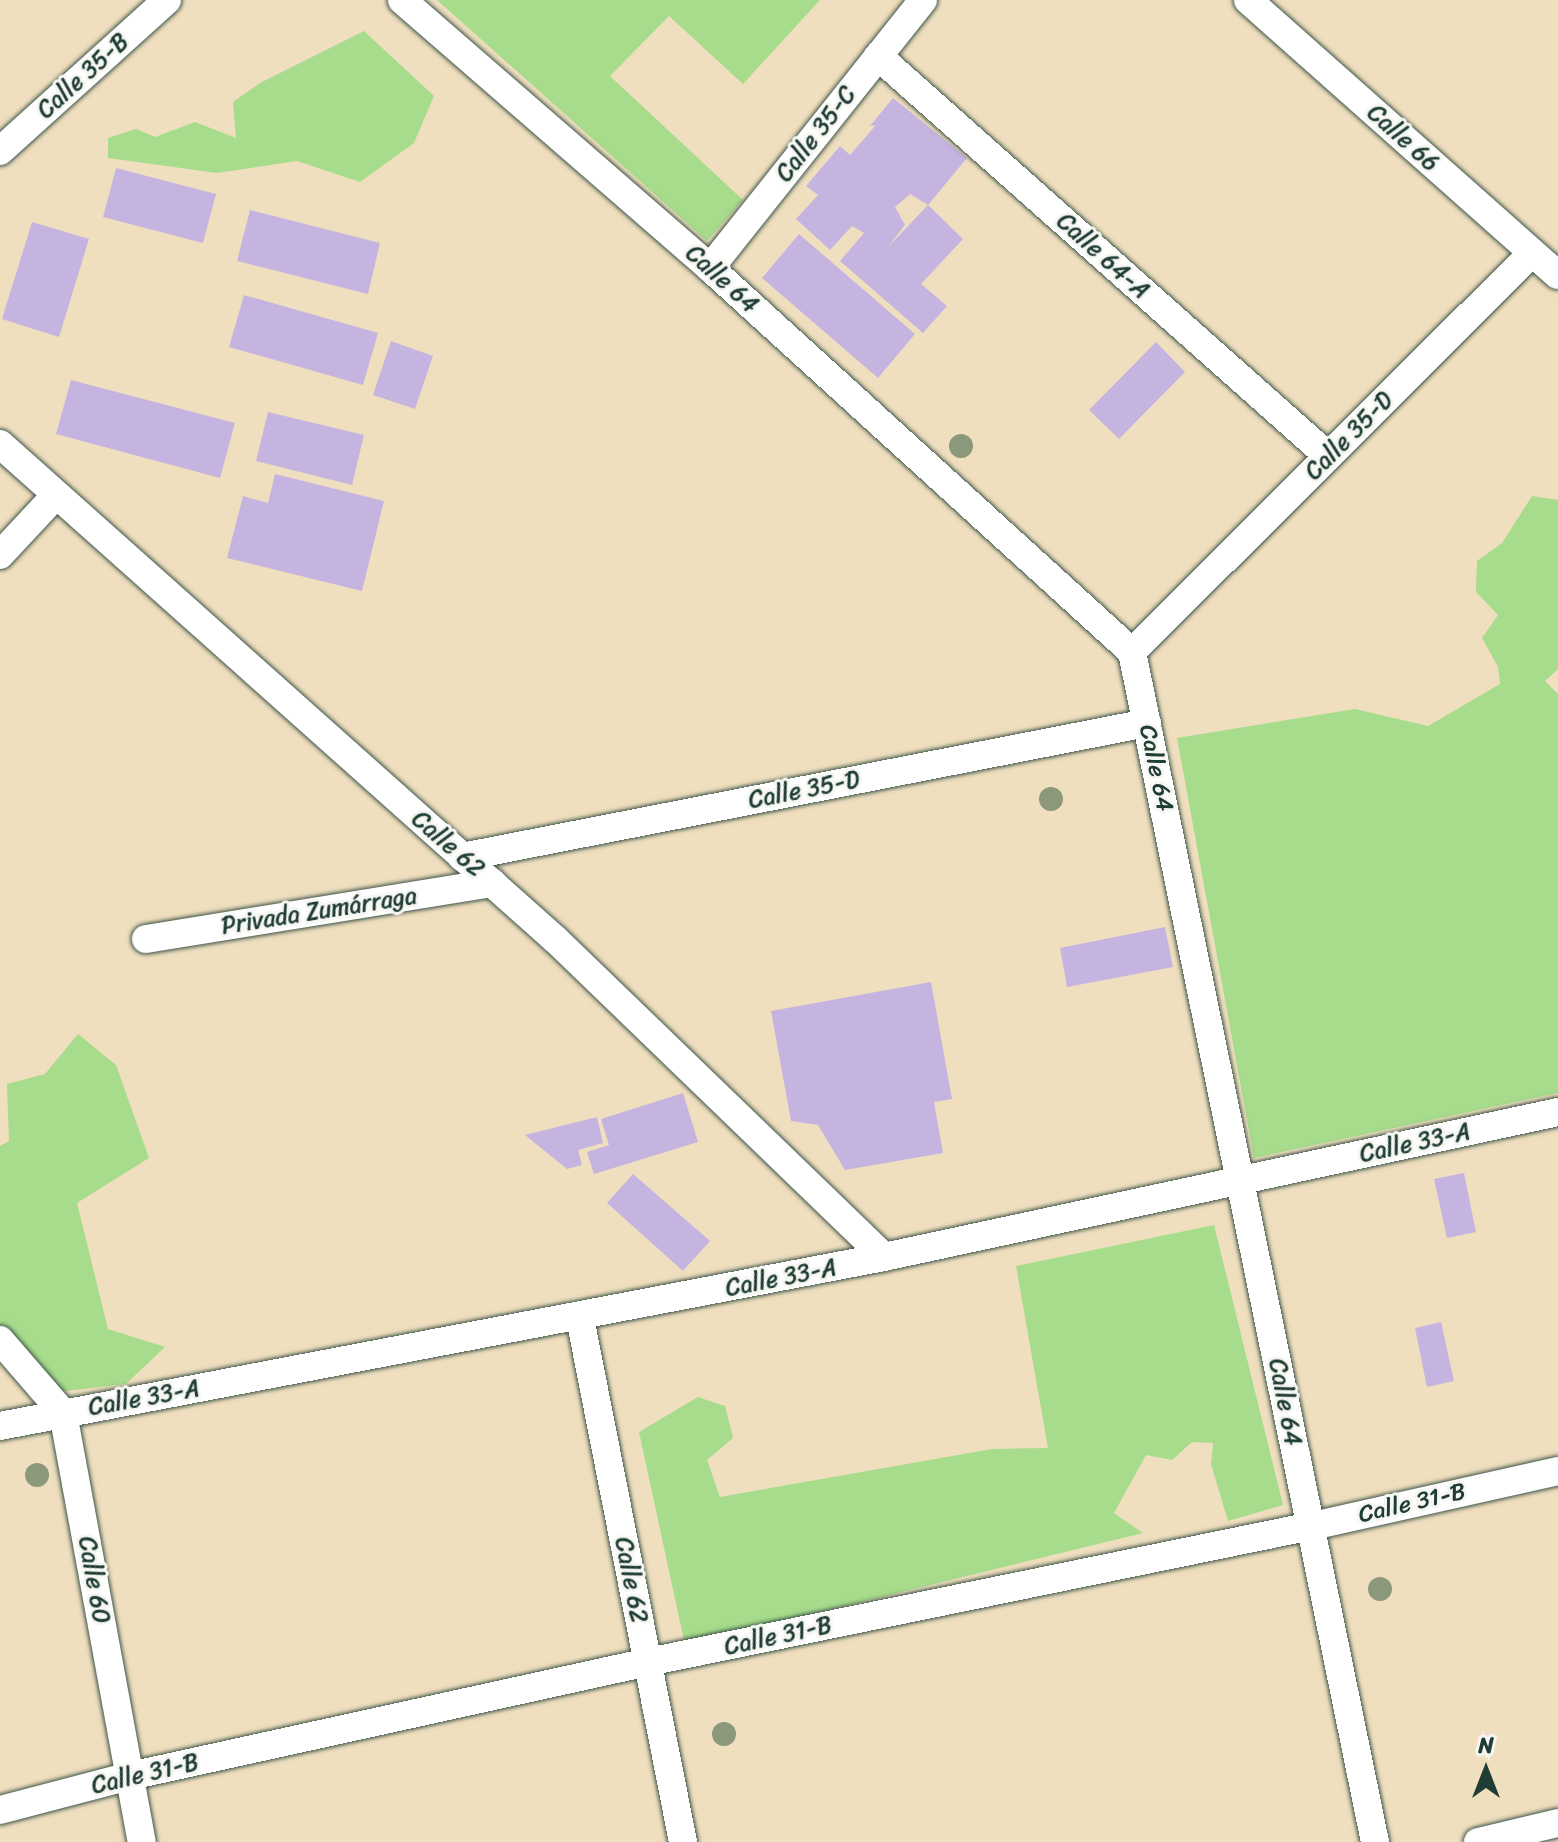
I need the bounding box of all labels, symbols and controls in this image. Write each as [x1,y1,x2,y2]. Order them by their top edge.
street label: Calle 35-B [31,27,135,125]
street label: Calle 35-C [770,81,862,187]
street label: Calle 66 [1361,98,1445,178]
street label: Calle 64-A [1051,207,1155,305]
street label: Calle 64 [680,239,764,319]
street label: Calle 35-D [1299,386,1399,486]
street label: Calle 64 [1133,722,1179,814]
street label: Calle 35-D [746,765,862,815]
street label: Calle 62 [406,805,490,883]
street label: Privada Zumárraga [219,881,419,941]
street label: Calle 33-A [1357,1117,1473,1169]
street label: Calle 33-A [723,1253,839,1303]
street label: Calle 64 [1262,1356,1308,1448]
street label: Calle 33-A [86,1374,202,1422]
street label: Calle 31-B [1356,1477,1468,1529]
street label: Calle 60 [72,1534,116,1626]
street label: Calle 62 [609,1535,653,1625]
street label: Calle 31-B [722,1611,834,1661]
text: N [1478,1726,1494,1765]
north arrow [1446,1730,1526,1810]
street label: Calle 31-B [89,1748,201,1800]

